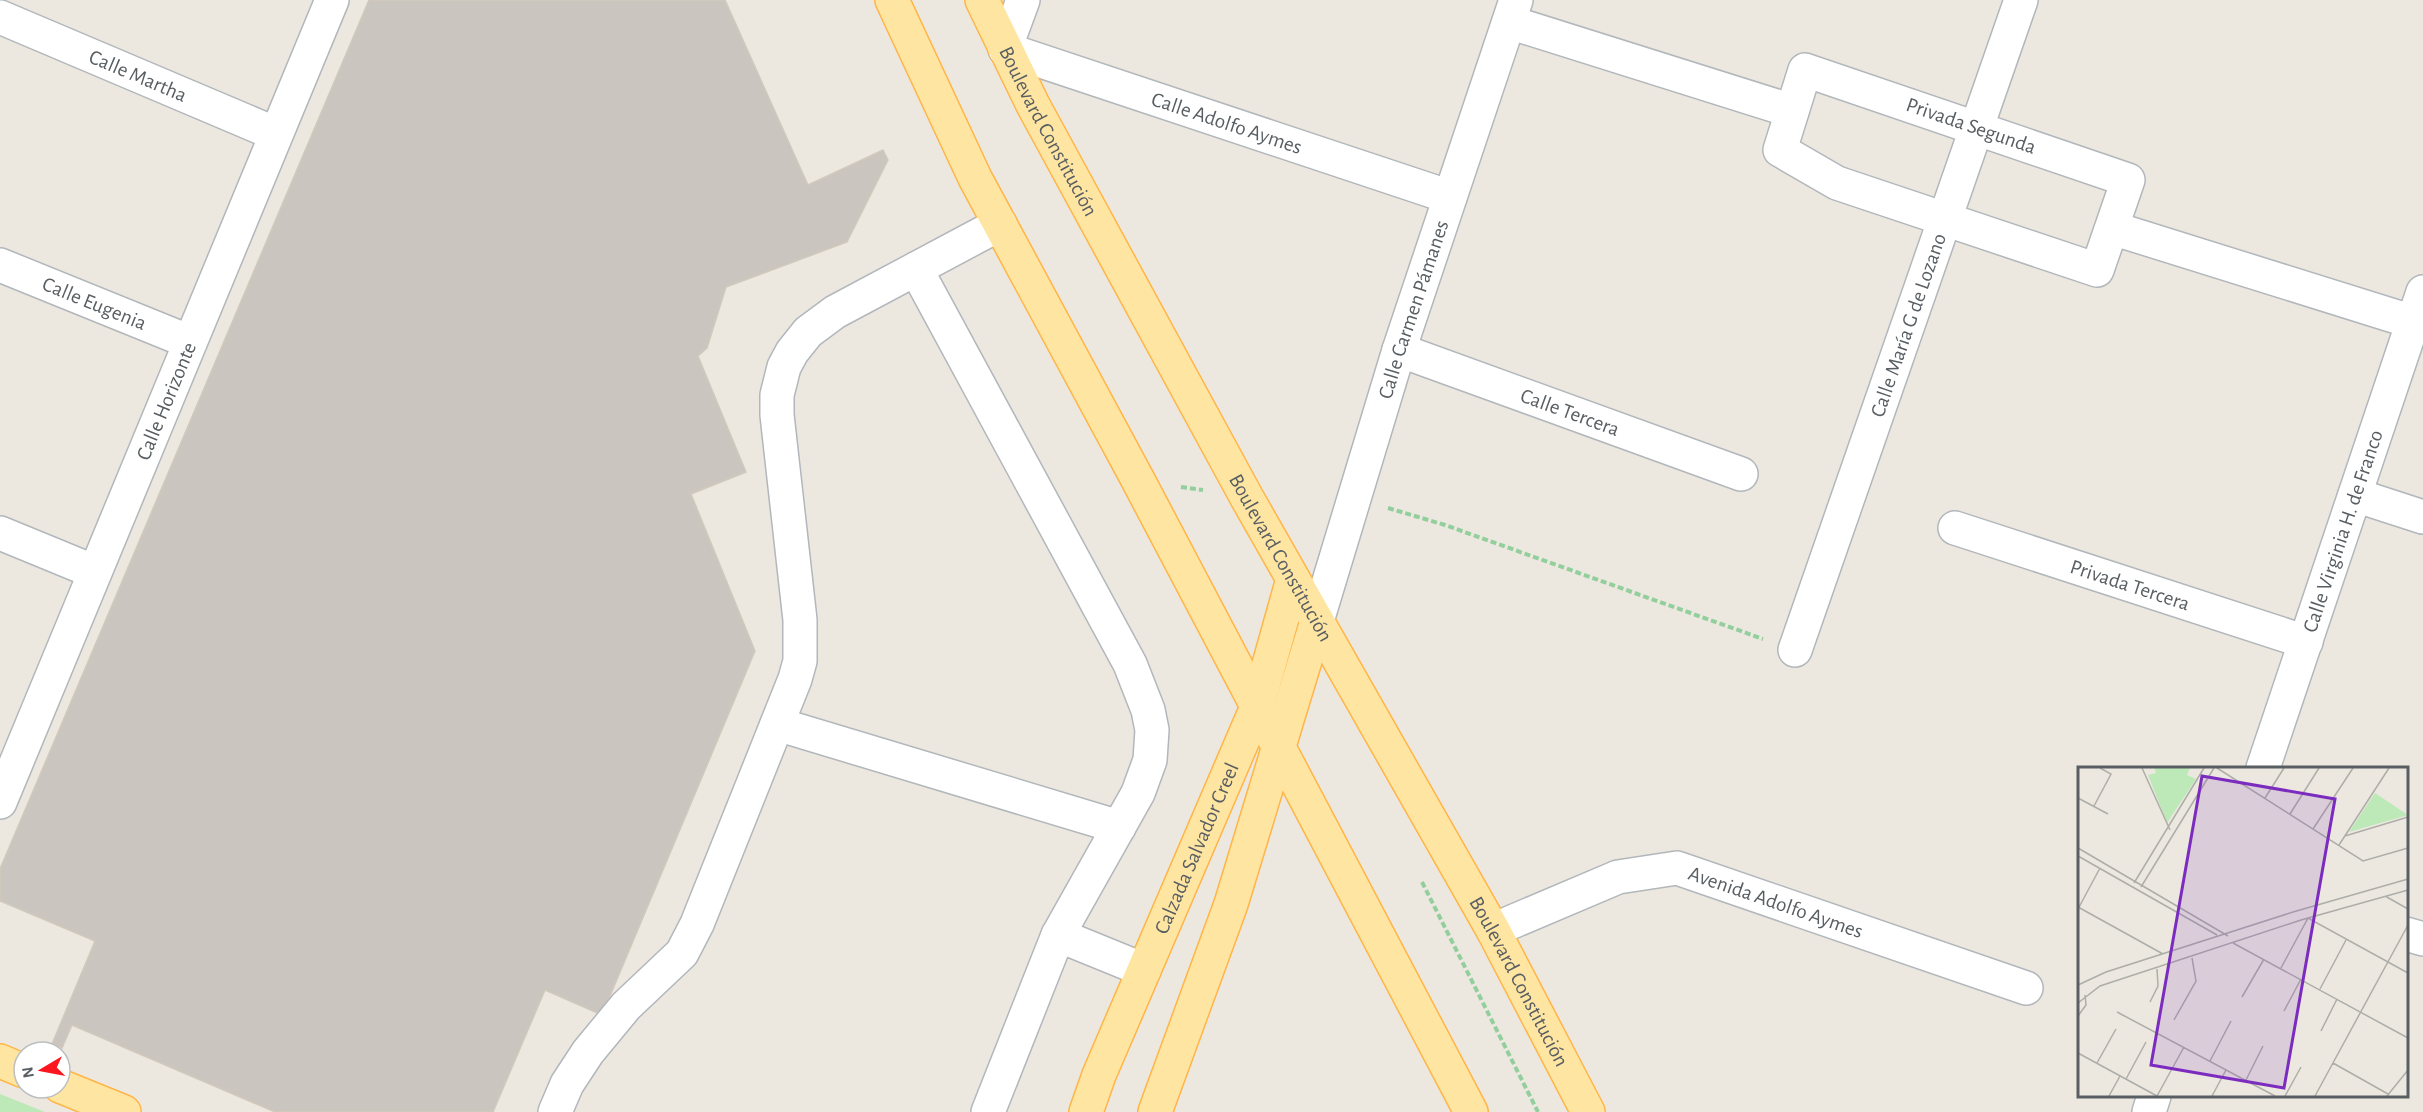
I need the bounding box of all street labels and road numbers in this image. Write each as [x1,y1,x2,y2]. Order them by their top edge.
street label: Boulevard Constitución [996,43,1102,219]
street label: Calle Martha [86,46,190,106]
street label: Calle Adolfo Aymes [1149,88,1305,158]
street label: Privada Segunda [1903,94,2039,158]
street label: Calle Carmen Pámanes [1374,217,1452,401]
street label: Calle María G de Lozano [1866,230,1950,420]
street label: Calle Eugenia [40,273,150,334]
street label: Calle Horizonte [132,339,200,463]
street label: Calle Tercera [1518,385,1623,440]
street label: Calle Virginia H. de Franco [2299,427,2386,635]
street label: Boulevard Constitución [1226,471,1337,645]
street label: Privada Tercera [2068,556,2193,614]
street label: Calzada Salvador Creel [1150,760,1242,937]
street label: Avenida Adolfo Aymes [1686,862,1866,942]
street label: Boulevard Constitución [1466,893,1573,1070]

